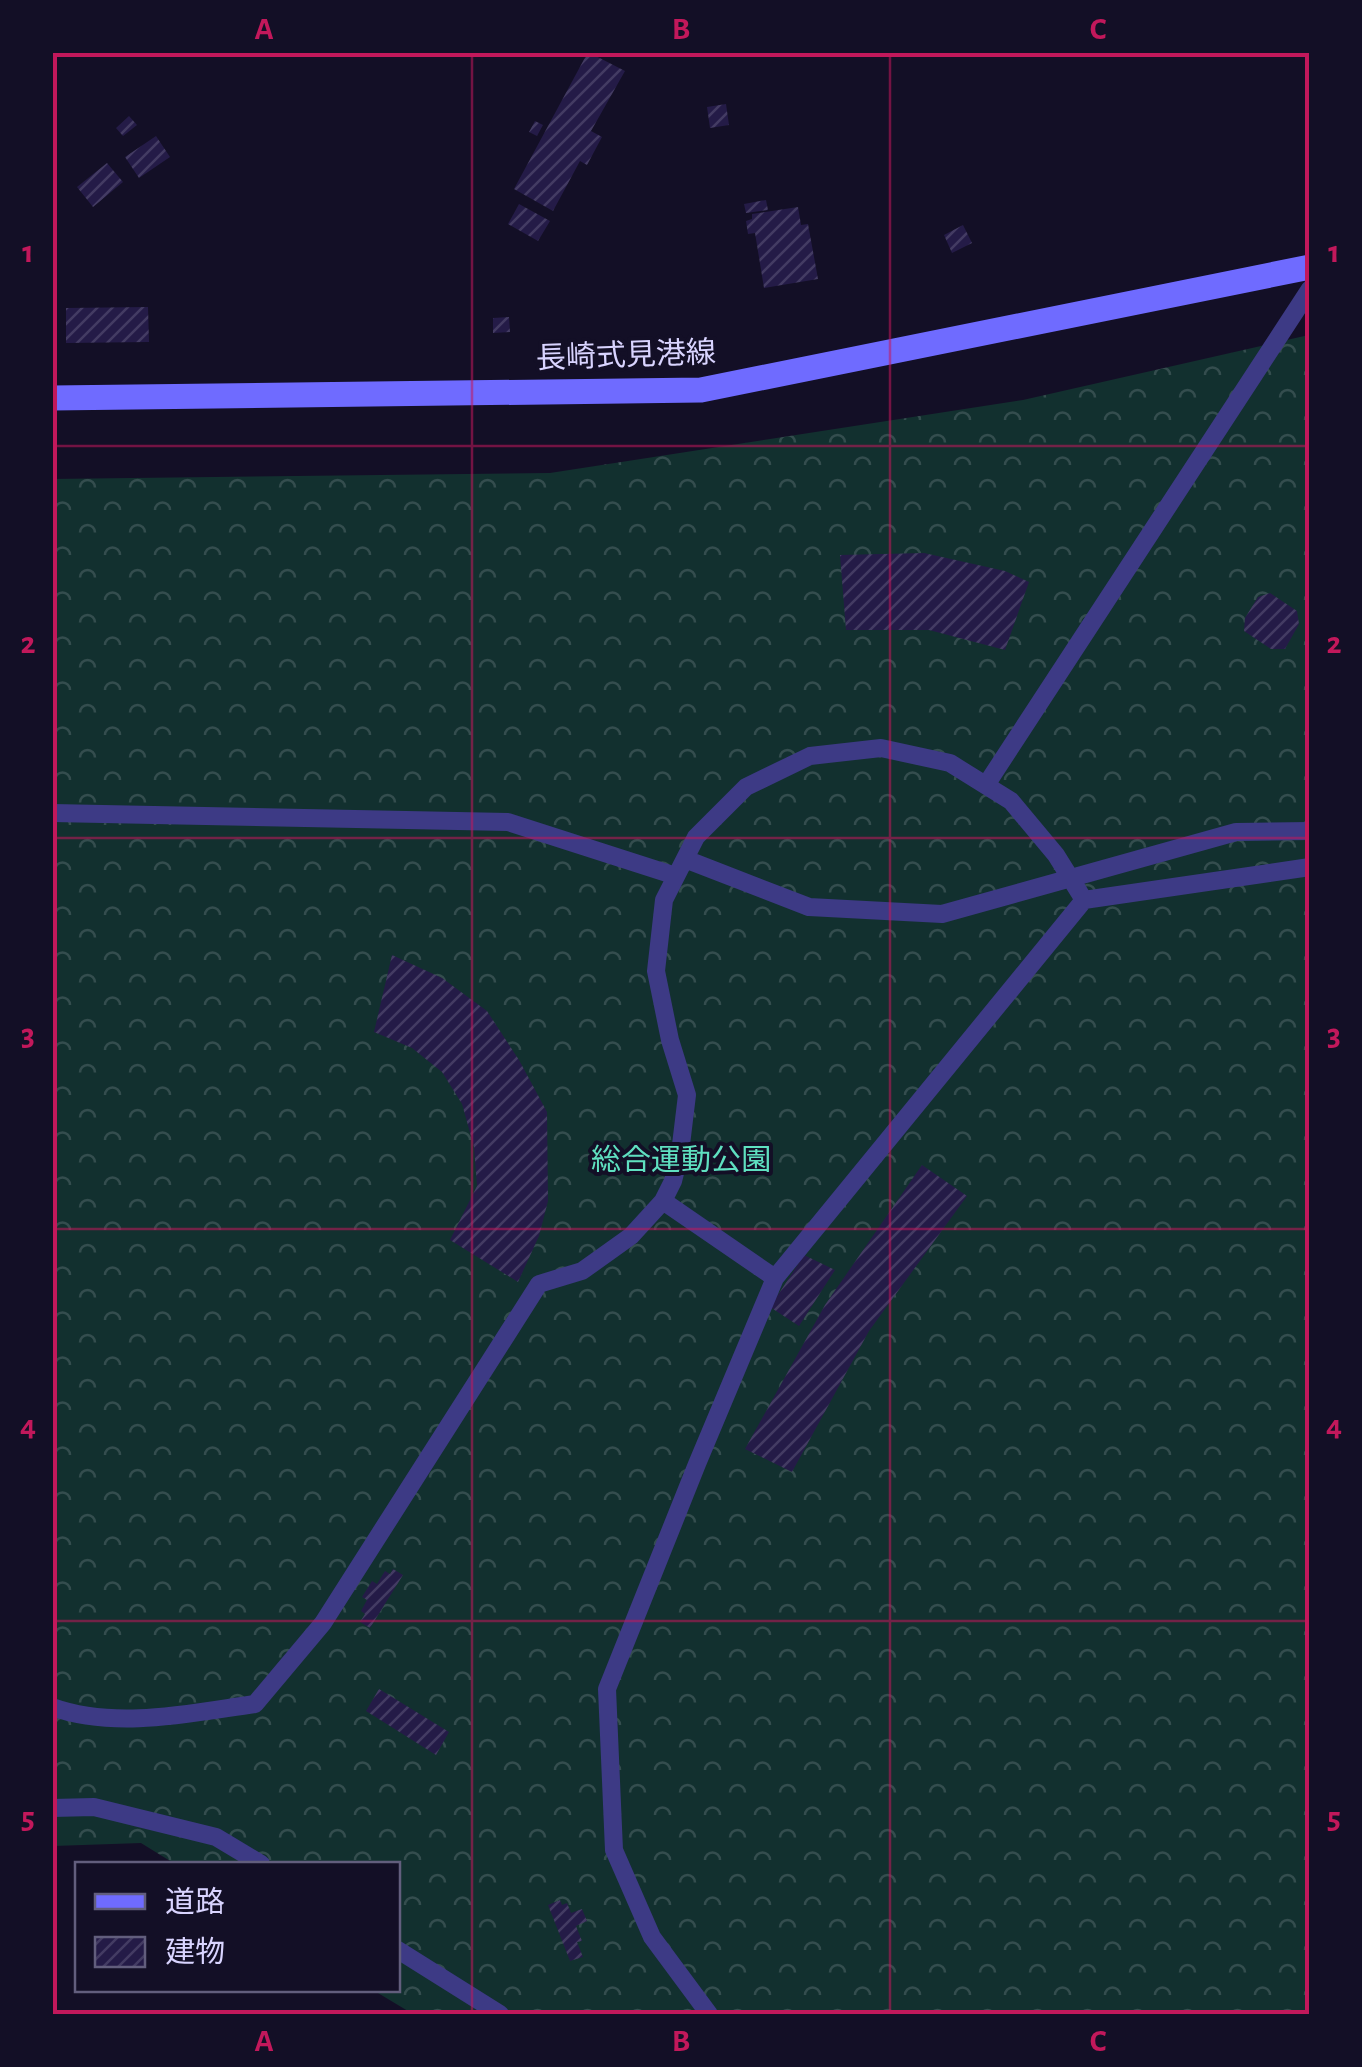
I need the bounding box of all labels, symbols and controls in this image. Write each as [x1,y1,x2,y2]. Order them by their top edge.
text: A [254,13,274,45]
text: B [672,13,690,45]
text: C [1090,13,1107,45]
text: 1 [22,236,34,268]
text: 1 [1328,236,1340,268]
street label: 長崎式見港線 [535,336,716,374]
text: 2 [20,627,36,659]
text: 2 [1326,627,1342,659]
text: 3 [21,1019,35,1051]
text: 3 [1327,1019,1341,1051]
park label: 総合運動公園 [591,1144,771,1176]
text: 4 [20,1410,36,1442]
text: 4 [1326,1410,1342,1442]
text: 5 [21,1802,35,1834]
text: 5 [1327,1802,1341,1834]
legend [75,1862,400,1992]
text: 道路 [165,1886,225,1918]
text: 建物 [165,1936,225,1968]
text: A [254,2025,274,2057]
text: B [672,2025,690,2057]
text: C [1090,2025,1107,2057]

